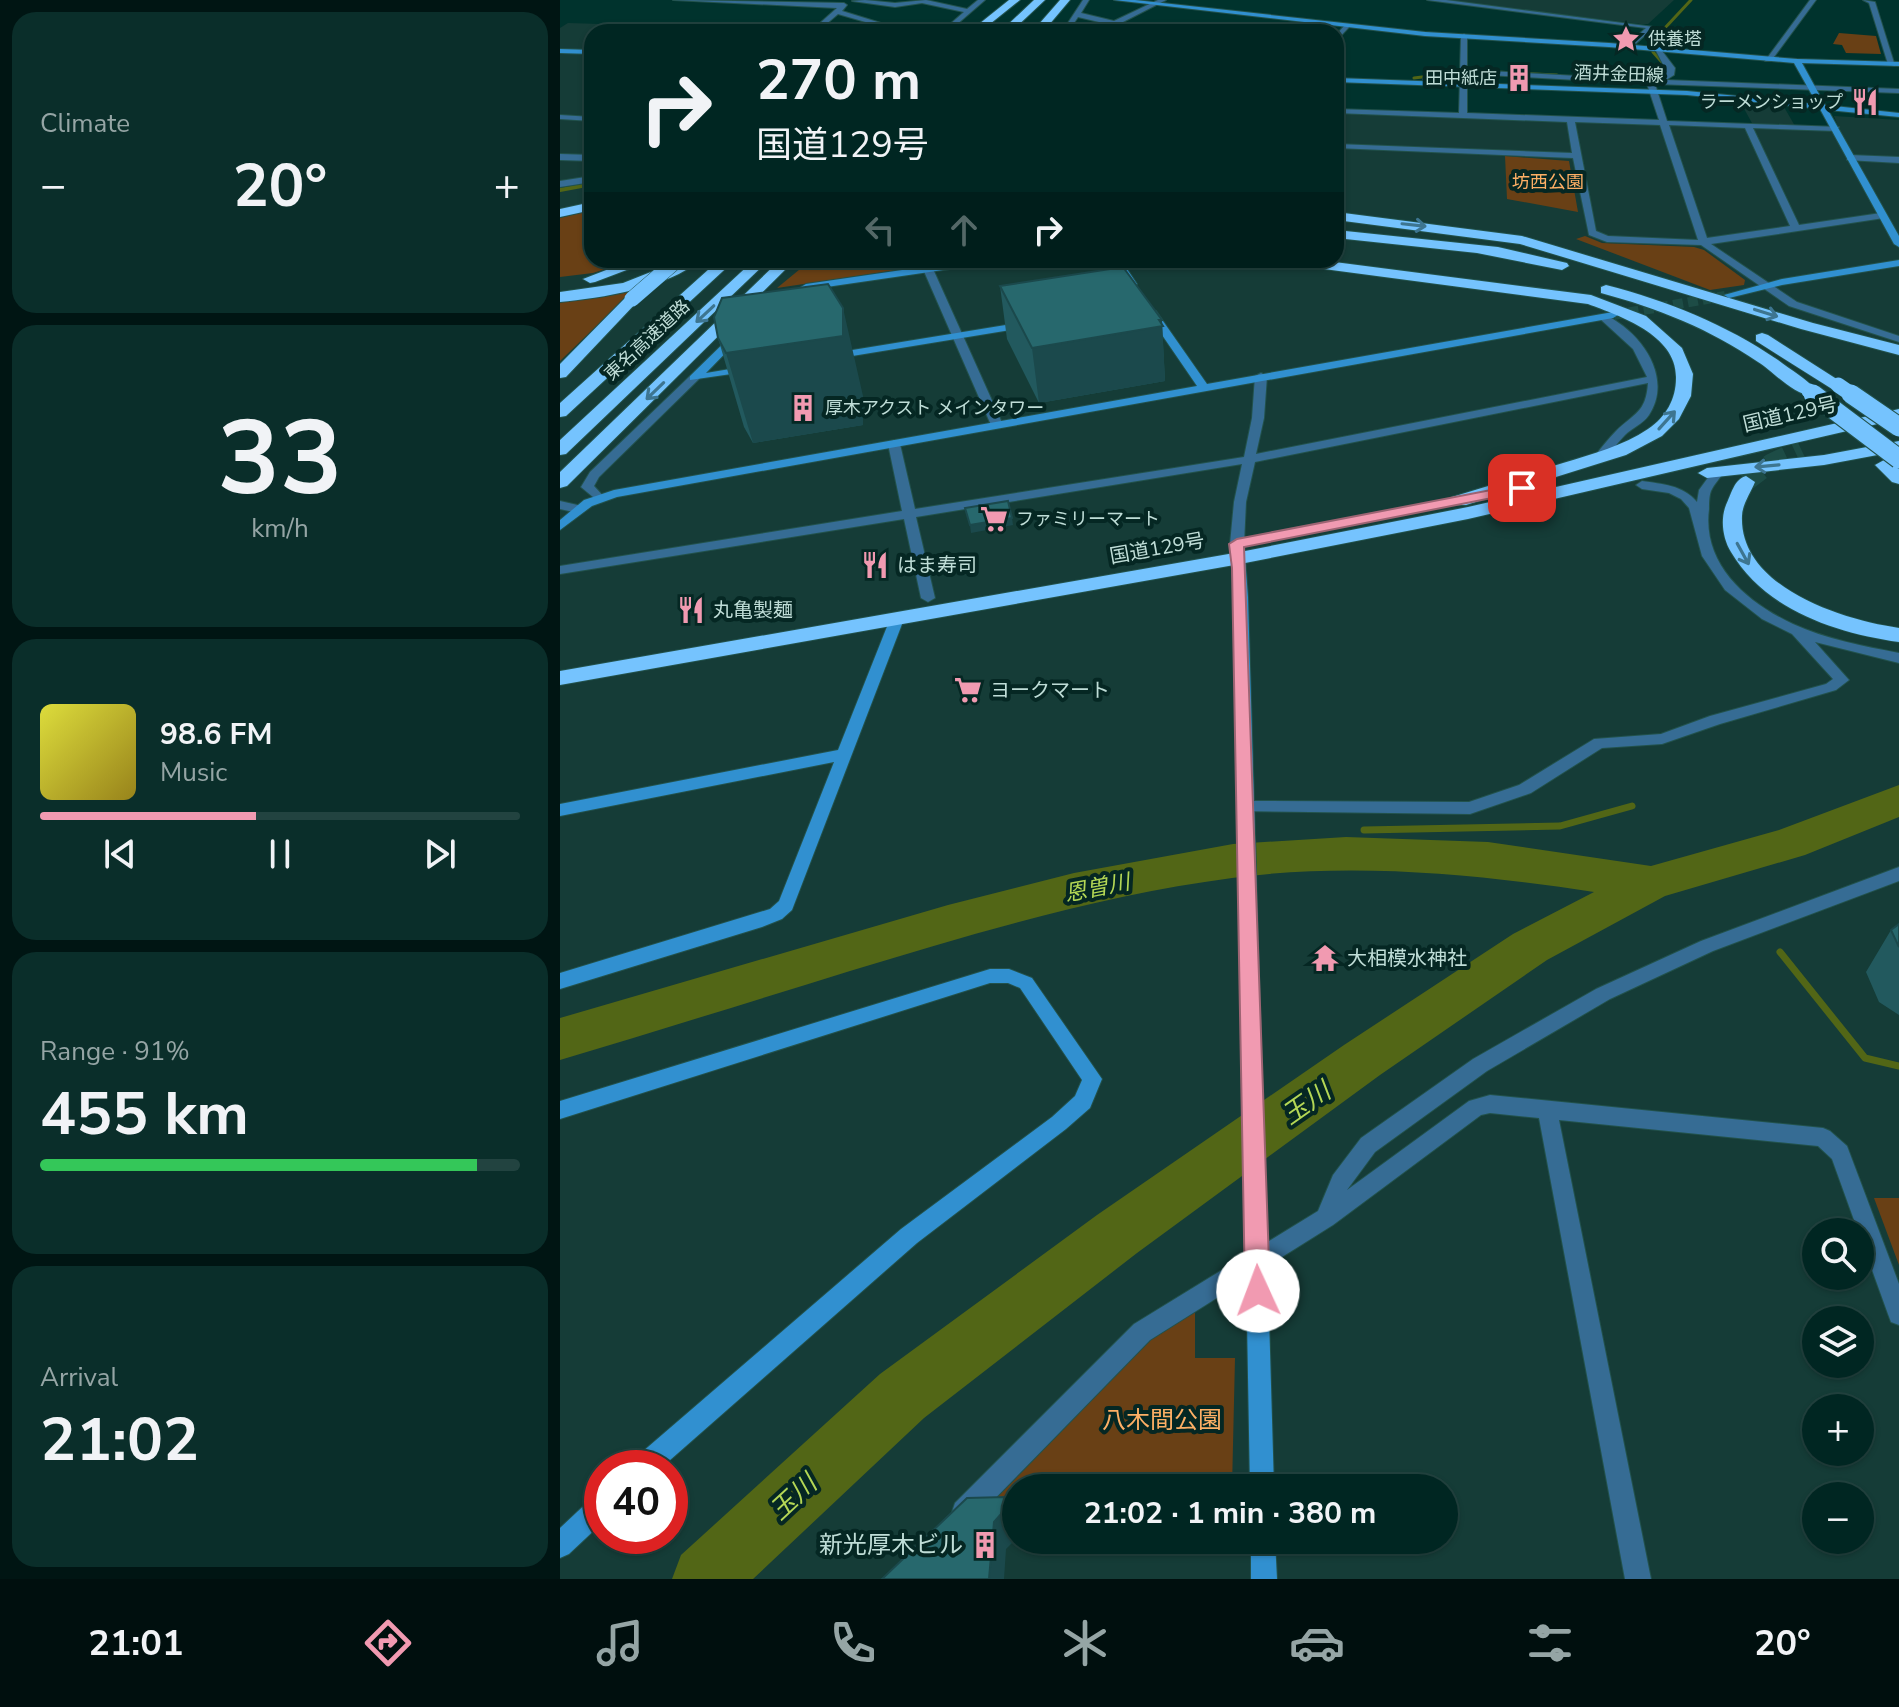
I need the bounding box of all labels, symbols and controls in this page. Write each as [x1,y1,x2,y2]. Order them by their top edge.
place icon: 供養塔 [1611,24,1641,54]
place label: 供養塔 [1648,27,1702,51]
text: 270 m [756,42,921,119]
icon: right [624,56,728,160]
street label: 酒井金田線 [1574,60,1664,88]
building icon: 田中紙店 [1504,63,1534,93]
place label: 田中紙店 [1425,66,1497,90]
restaurant icon: ラーメンショップ [1850,87,1880,117]
place label: ラーメンショップ [1700,90,1843,114]
text: Climate [40,106,130,141]
text: 国道129号 [756,121,929,170]
text: 20° [233,145,327,227]
text: − [40,156,66,216]
text: + [494,156,520,216]
park label: 坊西公園 [1512,170,1584,194]
icon: left [858,208,902,252]
icon: ahead [942,208,986,252]
icon: right [1026,208,1070,252]
one-way arrow [1400,218,1426,233]
street label: 東名高速道路 [599,294,695,386]
one-way arrow [695,304,715,323]
one-way arrow [1752,306,1778,321]
one-way arrow [645,382,665,401]
text: 33 [218,388,342,530]
street label: 国道129号 [1740,391,1840,438]
building icon: 厚木アクスト メインタワー [788,393,818,423]
place label: 厚木アクスト メインタワー [825,396,1044,420]
one-way arrow [1658,410,1676,430]
pin [1488,454,1556,522]
one-way arrow [1754,458,1781,473]
icon: arrive [1500,466,1544,510]
supermarket icon: ファミリーマート [979,504,1009,534]
place label: ファミリーマート [1016,507,1160,531]
text: km/h [251,511,309,546]
street label: 国道129号 [1107,527,1207,570]
one-way arrow [1735,542,1751,565]
restaurant icon: はま寿司 [860,550,890,580]
place label: はま寿司 [897,552,977,579]
restaurant icon: 丸亀製麺 [676,595,706,625]
place label: 丸亀製麺 [713,597,793,624]
supermarket icon: ヨークマート [953,675,983,705]
place label: ヨークマート [990,677,1110,704]
text: 98.6 FM [160,714,272,755]
text: Music [160,755,227,790]
icon: previous [98,832,142,876]
icon: pause [258,832,302,876]
icon: next [418,832,462,876]
water label: 恩曽川 [1062,867,1134,909]
temple icon: 大相模水神社 [1310,943,1340,973]
place label: 大相模水神社 [1347,945,1467,972]
text: Range · 91% [40,1034,190,1069]
water label: 玉川 [1275,1072,1340,1133]
text: 455 km [40,1073,249,1155]
map controls [1802,1218,1874,1554]
button: search [1802,1218,1874,1290]
position arrow [1216,1249,1300,1333]
button: layers [1802,1306,1874,1378]
text: Arrival [40,1360,118,1395]
button: + [1802,1394,1874,1466]
text: 21:02 [40,1399,199,1481]
park label: 八木間公園 [1102,1404,1222,1436]
speed limit sign: 40 [584,1450,688,1554]
water label: 玉川 [762,1465,826,1528]
button: − [1802,1482,1874,1554]
text: 21:02 · 1 min · 380 m [1084,1493,1376,1534]
place label: 新光厚木ビル [819,1529,963,1561]
building icon: 新光厚木ビル [970,1530,1000,1560]
icon: directions [360,1615,416,1671]
icon: music [592,1615,648,1671]
icon: phone [825,1615,881,1671]
icon: climate [1057,1615,1113,1671]
icon: car [1289,1615,1345,1671]
icon: filters [1522,1615,1578,1671]
text: 21:01 [88,1619,184,1668]
text: 20° [1754,1619,1811,1668]

